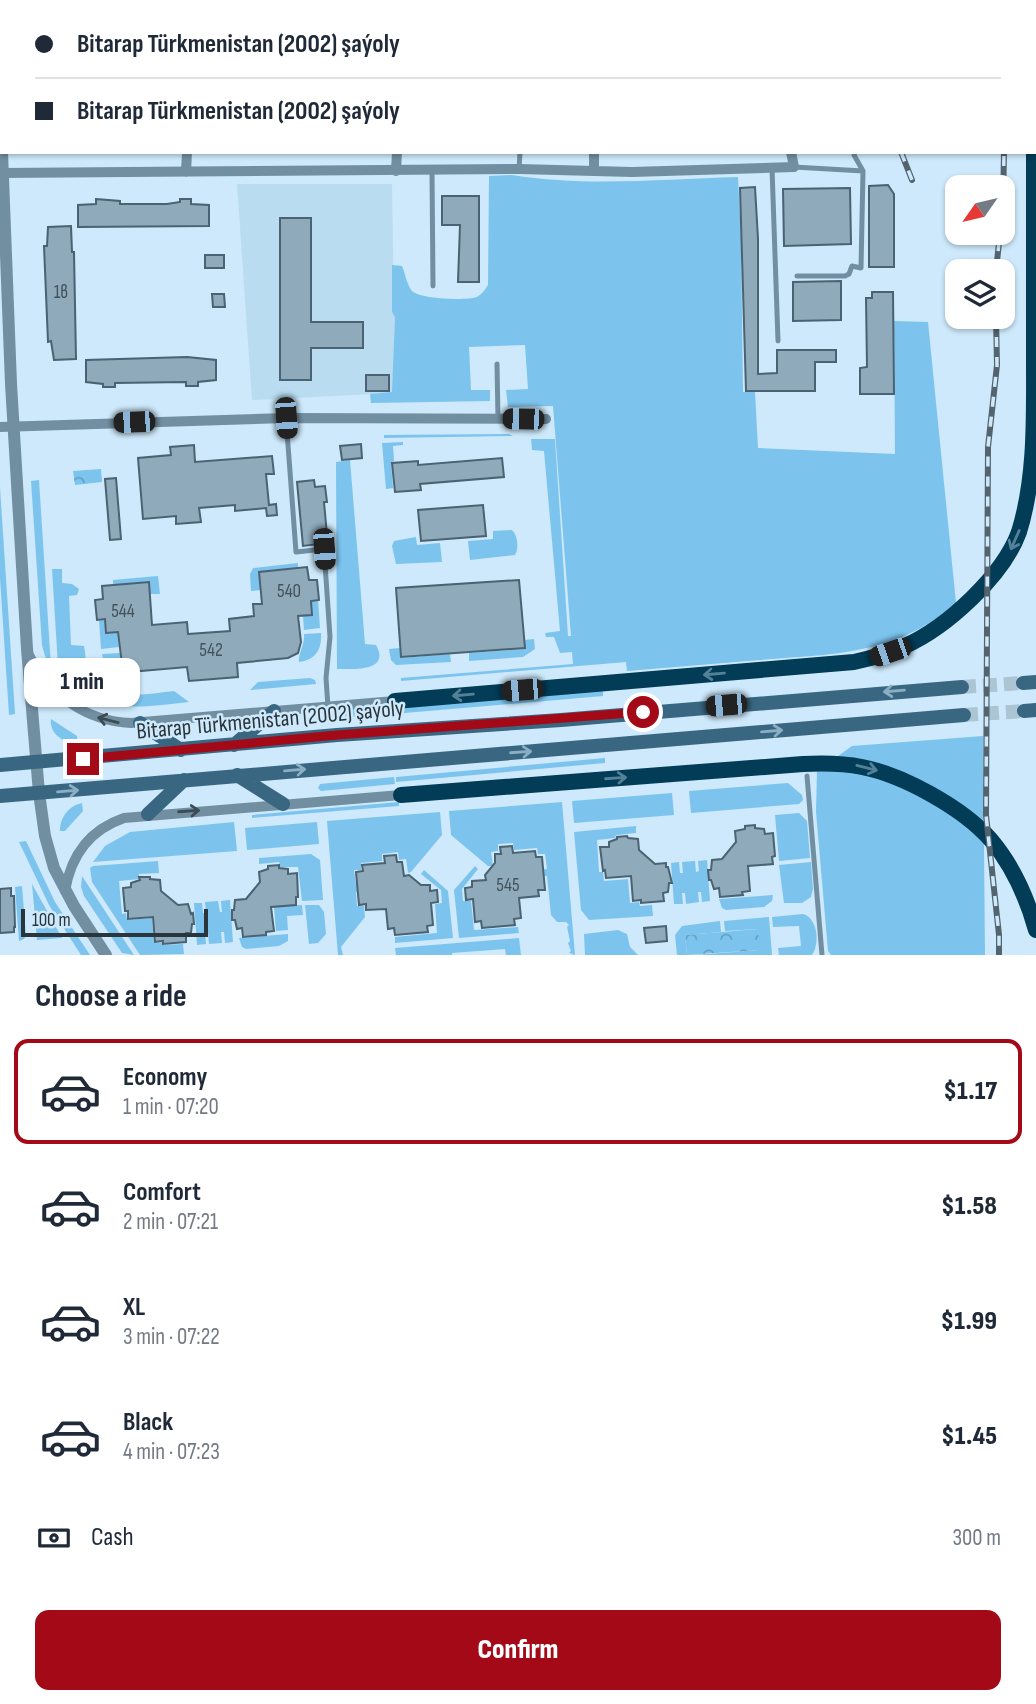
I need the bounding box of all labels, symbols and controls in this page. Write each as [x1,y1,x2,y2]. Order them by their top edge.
text: Bitarap Türkmenistan (2002) şaýoly [77,29,400,60]
text: Bitarap Türkmenistan (2002) şaýoly [77,96,400,127]
north arrow [945,175,1015,245]
map controls [945,175,1015,329]
button: layers [945,259,1015,329]
house number: 1в [54,281,68,304]
car [275,396,298,440]
car [502,408,545,430]
car [113,411,156,433]
car [313,527,336,571]
one-way arrow [1008,528,1021,550]
house number: 540 [277,580,301,603]
house number: 544 [111,600,135,623]
car [867,635,914,669]
house number: 542 [199,639,223,662]
callout: 1 min [25,658,141,706]
text: 1 min [60,668,104,696]
one-way arrow [703,668,725,681]
car [501,678,544,702]
one-way arrow [883,685,906,698]
one-way arrow [452,689,474,702]
car [705,693,748,717]
street label: Bitarap Türkmenistan (2002) şaýoly [135,694,405,746]
route start [627,696,659,728]
one-way arrow [97,713,120,726]
one-way arrow [761,724,783,737]
route end [67,743,99,775]
one-way arrow [510,745,532,758]
one-way arrow [855,762,878,776]
one-way arrow [283,763,305,776]
one-way arrow [604,771,626,784]
one-way arrow [56,784,79,797]
one-way arrow [177,804,200,817]
house number: 545 [496,874,520,897]
scale bar [21,906,208,938]
text: 100 m [32,909,71,932]
text: Choose a ride [35,977,187,1016]
icon: car [39,1060,102,1123]
text: Economy [123,1062,207,1093]
text: $1.17 [944,1076,997,1107]
text: 1 min · 07:20 [123,1093,219,1121]
icon: car [39,1175,102,1238]
text: Comfort [123,1177,201,1208]
text: $1.58 [941,1191,997,1222]
text: 2 min · 07:21 [123,1208,218,1236]
icon: car [39,1290,102,1353]
text: XL [123,1292,145,1323]
text: $1.99 [941,1306,997,1337]
text: 3 min · 07:22 [123,1323,220,1351]
icon: car [39,1405,102,1468]
text: Black [123,1407,173,1438]
text: $1.45 [941,1421,997,1452]
text: 4 min · 07:23 [123,1438,220,1466]
icon: cash [35,1519,73,1557]
text: Cash [91,1522,134,1553]
text: 300 m [952,1524,1001,1552]
button: Confirm [35,1610,1001,1690]

